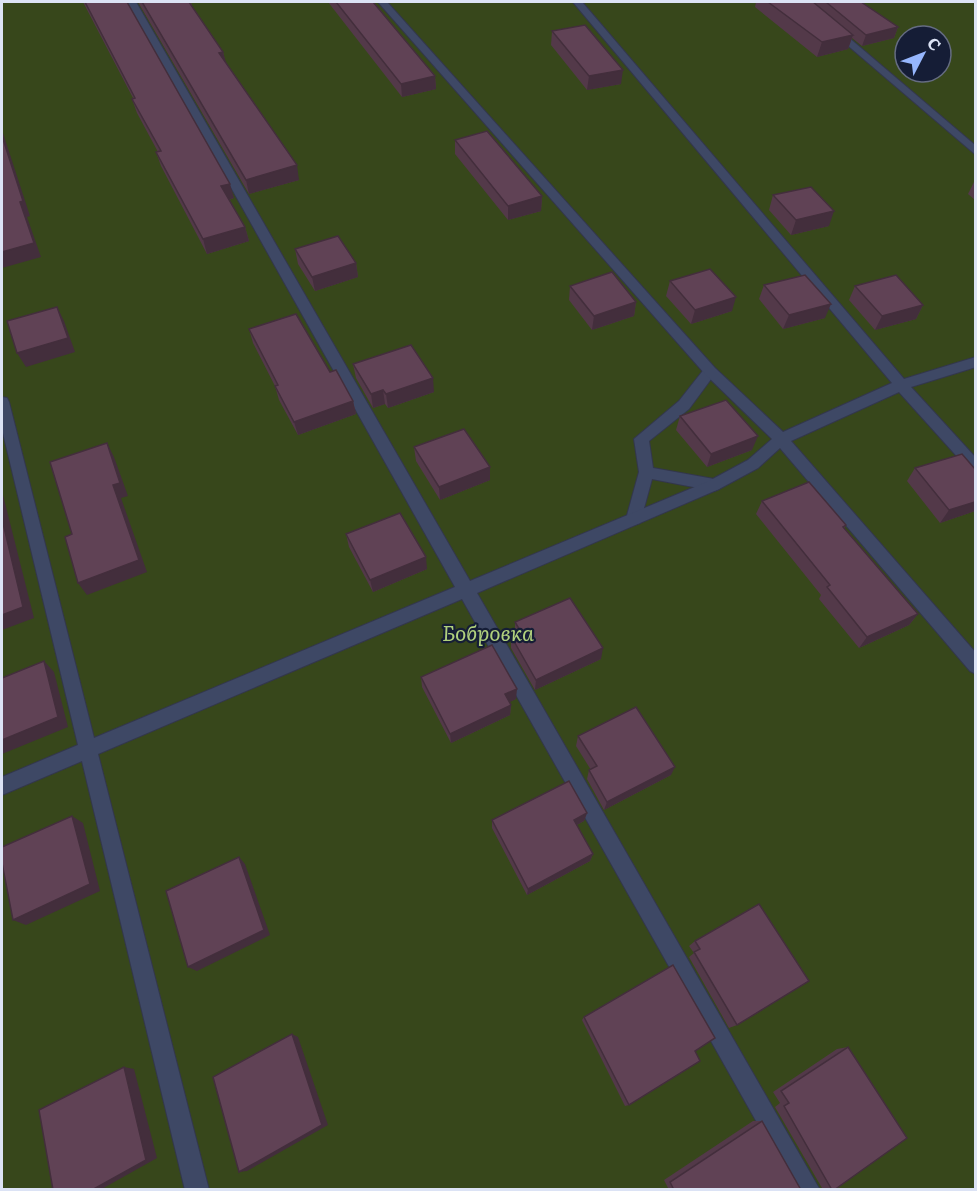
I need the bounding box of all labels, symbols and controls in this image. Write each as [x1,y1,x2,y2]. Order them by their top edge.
north arrow [893,24,953,84]
text: С [922,31,948,56]
park label: Бобровка [442,616,534,647]

